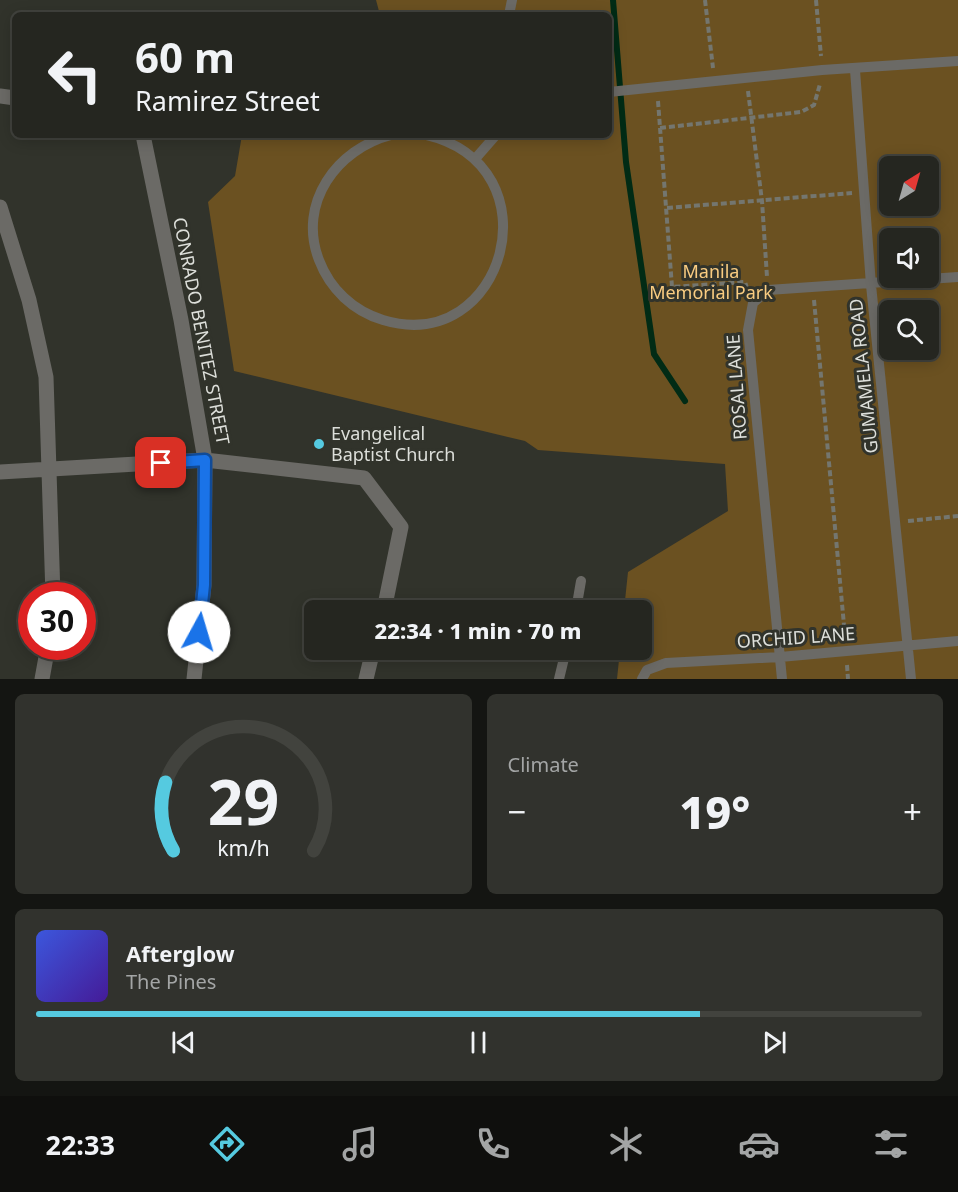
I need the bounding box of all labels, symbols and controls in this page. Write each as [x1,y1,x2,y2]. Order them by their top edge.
text: 60 m [135,28,235,85]
icon: left [36,36,114,114]
text: Ramirez Street [135,82,320,119]
north arrow [879,156,939,216]
map controls [879,156,939,360]
street label: CONRADO BENITEZ STREET [168,215,236,446]
button: sound [879,228,939,288]
park label: Manila Memorial Park [649,259,773,304]
street label: GUMAMELA ROAD [843,297,883,455]
button: search [879,300,939,360]
street label: ROSAL LANE [720,334,752,440]
place label: Evangelical Baptist Church [331,421,455,466]
pin [135,437,186,488]
marker: Evangelical Baptist Church [312,437,326,451]
icon: arrive [144,446,177,479]
speed limit sign: 30 [18,582,96,660]
position arrow [167,600,231,664]
text: 22:34 · 1 min · 70 m [375,615,581,645]
street label: ORCHID LANE [736,621,856,653]
text: Climate [508,751,579,778]
text: 29 [208,758,279,843]
text: 19° [679,781,750,842]
text: − [508,789,526,834]
text: + [903,789,922,834]
text: km/h [217,833,270,862]
text: Afterglow [126,938,235,968]
text: The Pines [126,968,216,995]
icon: previous [167,1026,200,1059]
icon: pause [462,1026,495,1059]
icon: next [758,1026,791,1059]
icon: directions [206,1123,248,1165]
icon: music [339,1123,381,1165]
icon: phone [472,1123,514,1165]
icon: climate [605,1123,647,1165]
icon: car [738,1123,780,1165]
icon: filters [870,1123,912,1165]
text: 22:33 [45,1126,115,1163]

